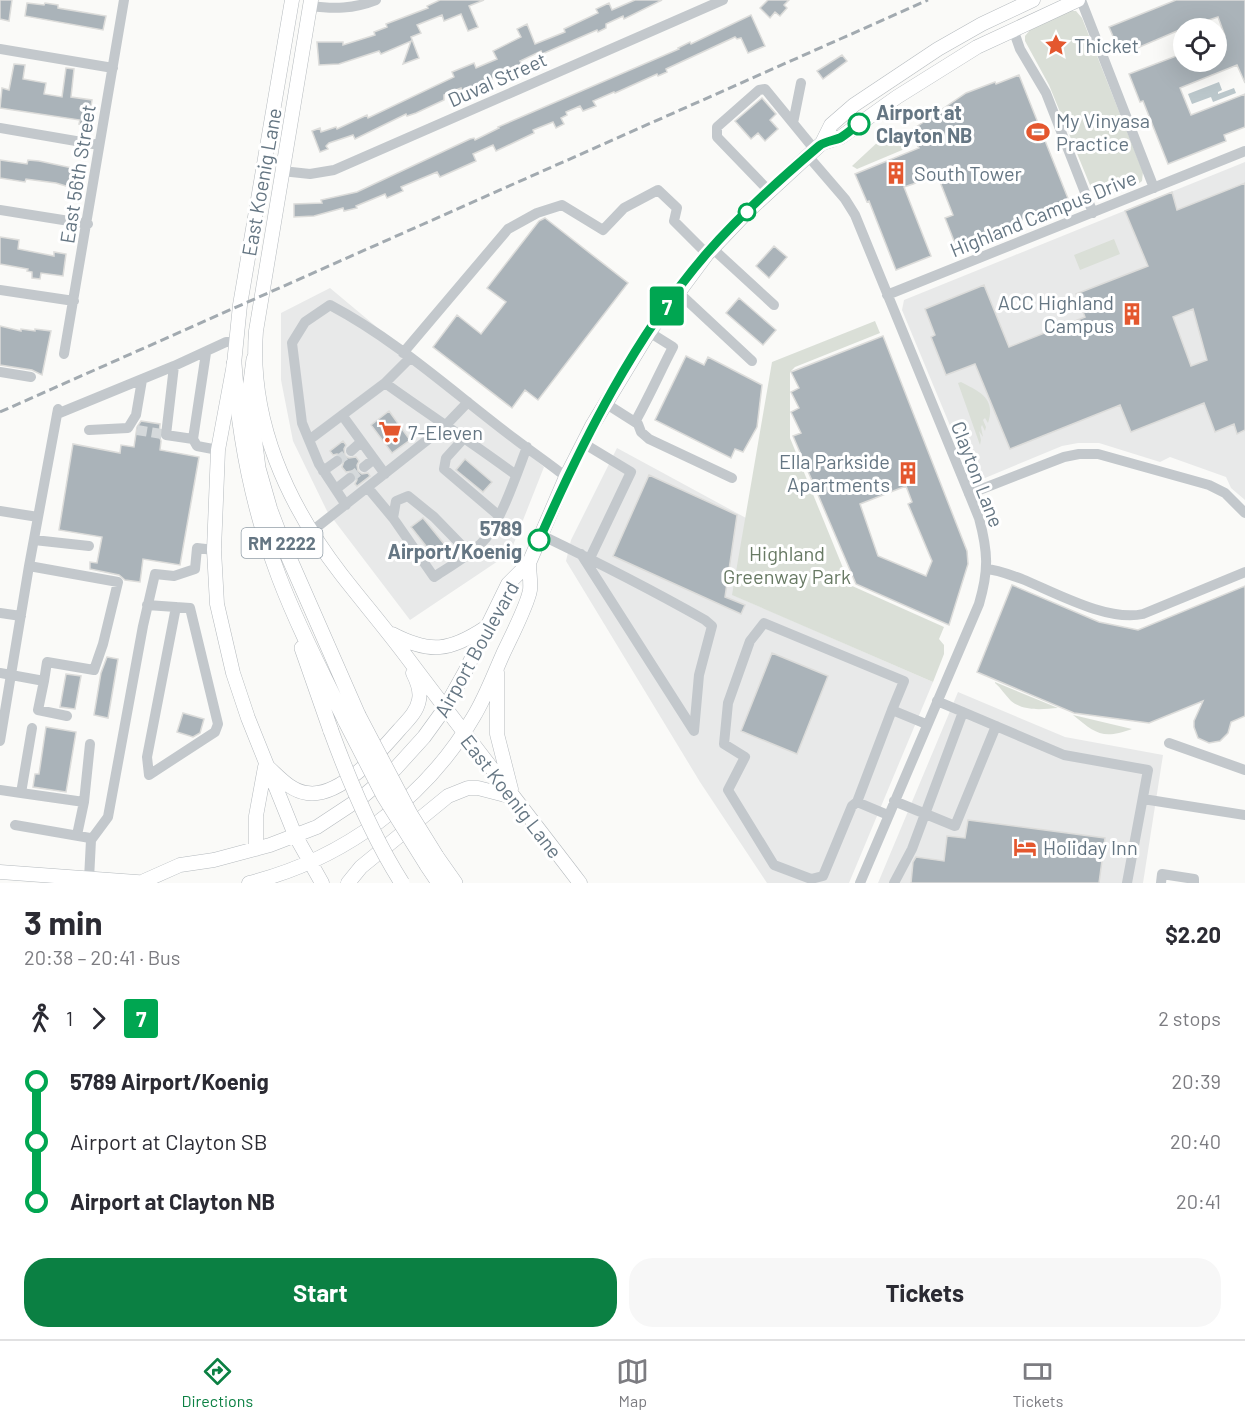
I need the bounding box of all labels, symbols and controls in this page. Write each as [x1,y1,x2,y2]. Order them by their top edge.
map controls [1173,18,1227,72]
button: locate [1173,18,1227,72]
place icon: Thicket [1043,32,1069,58]
place label: Thicket [1074,33,1139,57]
street label: Duval Street [444,47,550,111]
place label: Airport at Clayton NB [876,100,973,147]
street label: East 56th Street [54,103,100,245]
street label: East Koenig Lane [236,106,286,258]
place label: My Vinyasa Practice [1056,108,1150,155]
marker: Airport at Clayton NB [848,113,870,135]
sports icon: My Vinyasa Practice [1025,119,1051,145]
building icon: South Tower [883,160,909,186]
place label: South Tower [914,161,1022,185]
street label: Highland Campus Drive [946,165,1140,261]
unlabelled marker [738,203,756,221]
line badge: 7 [648,286,686,326]
place label: ACC Highland Campus [998,290,1114,337]
text: 7 [662,294,672,319]
building icon: ACC Highland Campus [1119,301,1145,327]
street label: Clayton Lane [947,418,1009,530]
supermarket icon: 7-Eleven [377,419,403,445]
place label: 7-Eleven [408,420,483,444]
place label: Ella Parkside Apartments [779,449,890,496]
building icon: Ella Parkside Apartments [895,460,921,486]
place label: 5789 Airport/Koenig [388,516,522,563]
road number: RM 2222 [242,528,322,558]
marker: 5789 Airport/Koenig [528,529,550,551]
park label: Highland Greenway Park [723,541,851,588]
street label: Airport Boulevard [429,577,523,721]
street label: East Koenig Lane [456,729,568,863]
hotel icon: Holiday Inn [1012,834,1038,860]
place label: Holiday Inn [1043,835,1138,859]
text: 3 min [24,902,102,942]
text: $2.20 [1165,921,1221,947]
text: 20:38 – 20:41 · Bus [24,945,180,969]
icon: walk [24,1002,57,1035]
icon: forward [82,1002,115,1035]
text: 1 [66,1006,73,1030]
text: 7 [136,1006,146,1031]
text: 2 stops [1158,1006,1221,1030]
text: 5789 Airport/Koenig [70,1068,269,1094]
text: 20:39 [1171,1069,1221,1093]
text: Airport at Clayton SB [70,1128,267,1154]
text: 20:40 [1170,1129,1221,1153]
text: Airport at Clayton NB [70,1188,275,1214]
text: 20:41 [1176,1189,1221,1213]
button: Start [24,1258,617,1327]
button: Tickets [629,1258,1221,1327]
tab: Directions [182,1355,253,1410]
tab: Map [616,1355,649,1410]
tab: Tickets [1012,1355,1063,1410]

